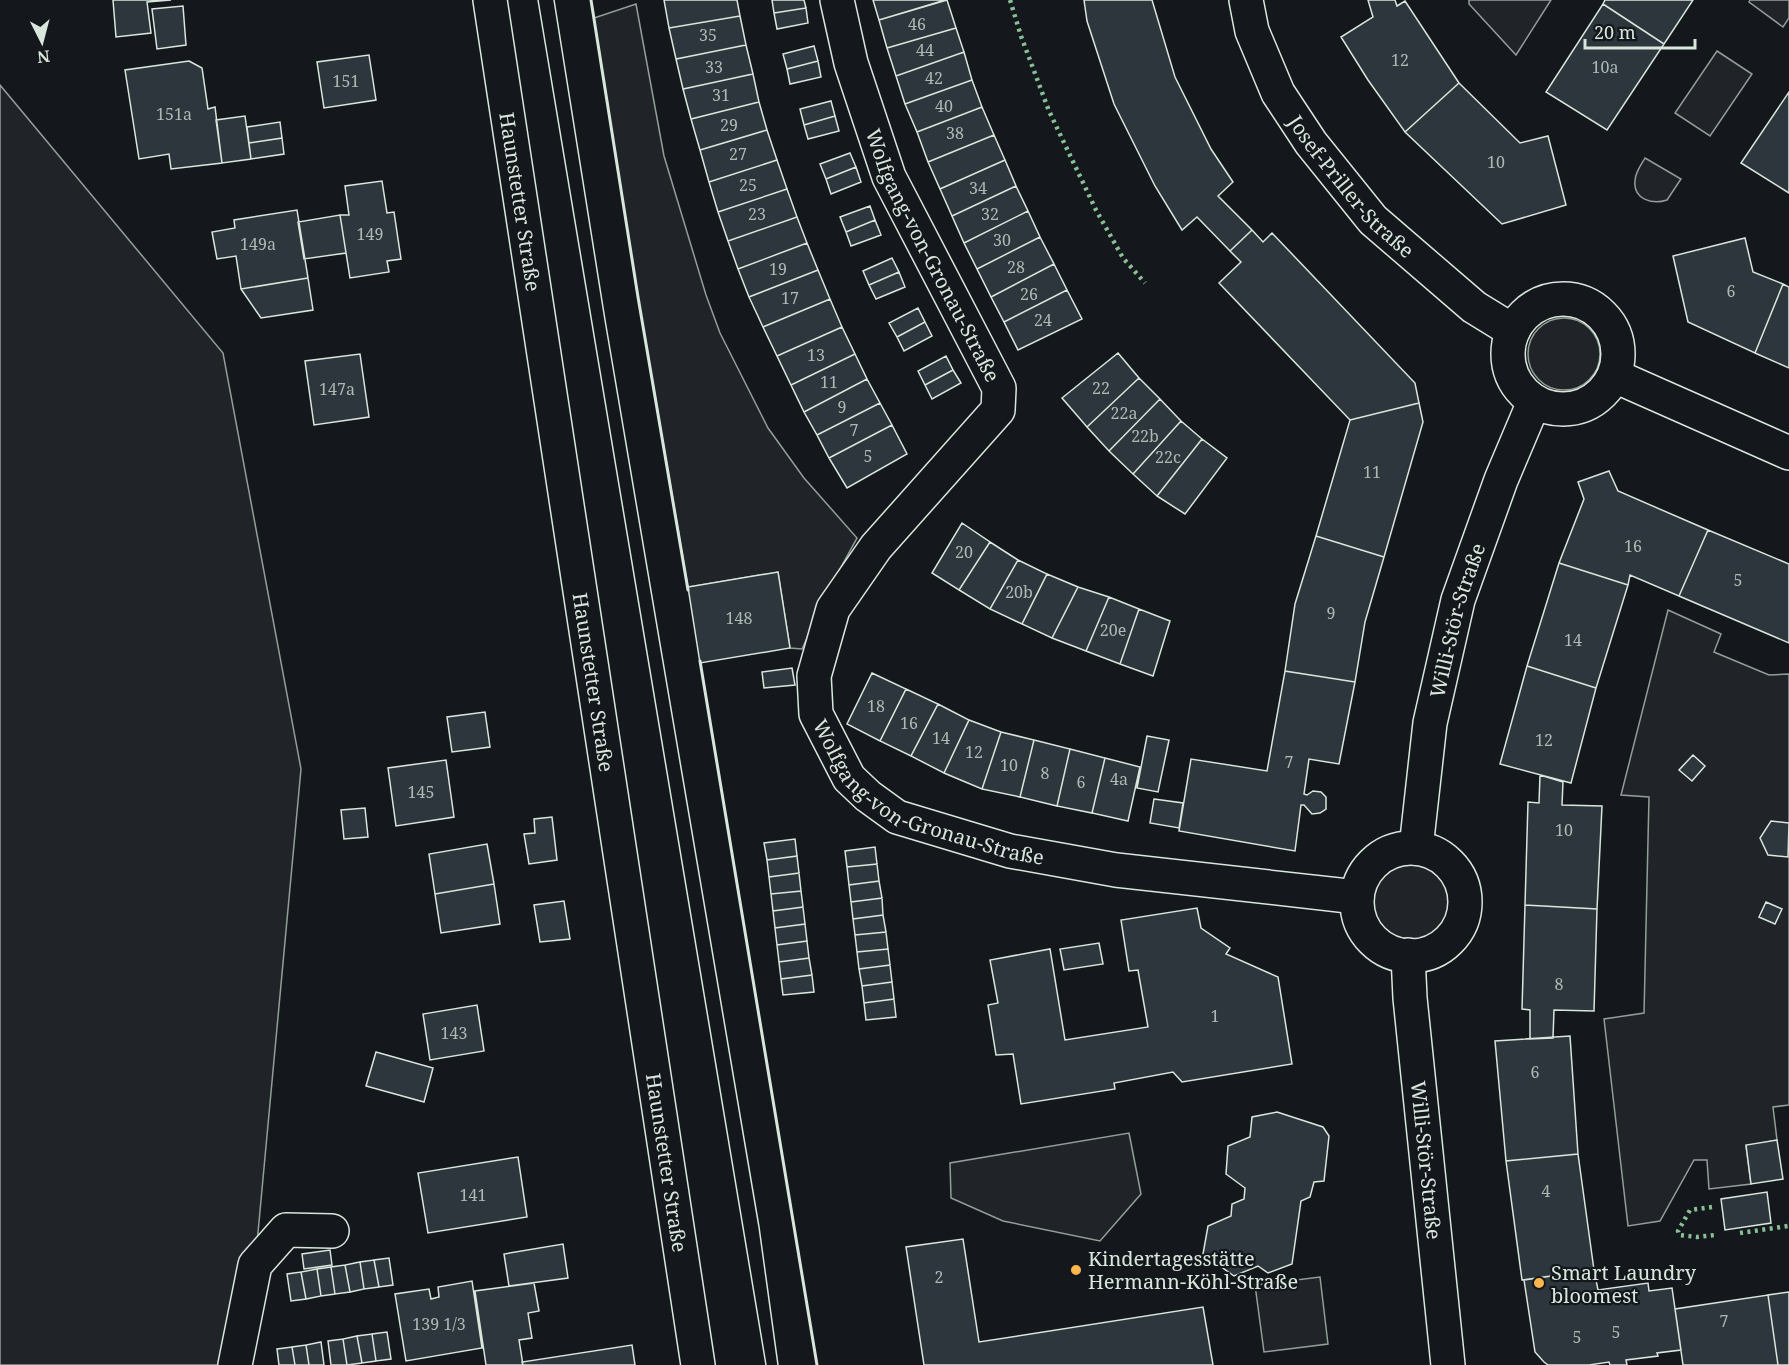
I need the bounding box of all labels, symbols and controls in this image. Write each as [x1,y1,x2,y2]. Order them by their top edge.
north arrow [12,12,72,72]
scale bar [1585,12,1694,50]
house number: 46 [908,13,926,35]
text: 20 m [1594,20,1636,44]
house number: 35 [699,24,717,46]
house number: 44 [916,39,934,61]
text: N [36,45,51,69]
house number: 12 [1391,49,1409,71]
house number: 33 [705,56,723,78]
house number: 10a [1592,56,1618,78]
house number: 42 [925,67,943,89]
house number: 151 [333,70,359,92]
house number: 31 [712,84,730,106]
house number: 40 [935,95,953,117]
house number: 151a [156,103,192,125]
street label: Josef-Priller-Straße [1282,109,1420,263]
street label: Haunstetter Straße [494,110,548,293]
house number: 29 [720,114,738,136]
house number: 38 [946,122,964,144]
street label: Wolfgang-von-Gronau-Straße [860,125,1007,386]
house number: 27 [729,143,747,165]
house number: 10 [1487,151,1505,173]
house number: 25 [739,174,757,196]
house number: 34 [969,177,987,199]
house number: 23 [748,203,766,225]
house number: 32 [981,203,999,225]
house number: 149 [357,223,383,245]
house number: 30 [993,229,1011,251]
house number: 149a [240,233,276,255]
house number: 28 [1007,256,1025,278]
house number: 19 [769,258,787,280]
house number: 6 [1727,280,1736,302]
house number: 26 [1020,283,1038,305]
house number: 17 [781,287,799,309]
house number: 24 [1034,309,1052,331]
house number: 13 [807,344,825,366]
house number: 11 [820,371,838,393]
house number: 22 [1092,377,1110,399]
house number: 147a [319,378,355,400]
house number: 9 [838,396,846,418]
house number: 22a [1111,402,1137,424]
house number: 7 [850,419,859,441]
house number: 22b [1131,425,1159,447]
house number: 5 [864,445,872,467]
house number: 22c [1155,446,1181,468]
house number: 11 [1363,461,1381,483]
house number: 16 [1624,535,1642,557]
street label: Willi-Stör-Straße [1423,539,1491,700]
house number: 20 [955,541,973,563]
house number: 5 [1734,569,1742,591]
house number: 20b [1005,581,1033,603]
street label: Haunstetter Straße [567,591,621,774]
house number: 9 [1327,602,1335,624]
house number: 148 [726,607,752,629]
house number: 20e [1100,619,1126,641]
house number: 14 [1564,629,1582,651]
house number: 18 [867,695,885,717]
house number: 16 [900,712,918,734]
street label: Wolfgang-von-Gronau-Straße [807,714,1046,870]
house number: 14 [932,727,950,749]
house number: 12 [1535,729,1553,751]
house number: 12 [965,741,983,763]
house number: 7 [1285,751,1294,773]
house number: 10 [1000,754,1018,776]
house number: 8 [1041,762,1050,784]
house number: 4a [1110,768,1128,790]
house number: 6 [1077,771,1086,793]
house number: 145 [408,781,434,803]
house number: 10 [1555,819,1573,841]
house number: 8 [1555,973,1564,995]
house number: 1 [1211,1005,1219,1027]
house number: 143 [441,1022,467,1044]
house number: 6 [1531,1061,1540,1083]
street label: Haunstetter Straße [640,1071,694,1254]
street label: Willi-Stör-Straße [1405,1079,1448,1241]
house number: 4 [1542,1180,1551,1202]
house number: 141 [460,1184,486,1206]
place label: Kindertagesstätte Hermann-Köhl-Straße [1088,1245,1298,1295]
place label: Smart Laundry bloomest [1551,1259,1697,1309]
marker: Kindertagesstätte Hermann-Köhl-Straße [1069,1263,1083,1277]
house number: 2 [935,1266,943,1288]
marker: Smart Laundry bloomest [1532,1276,1546,1290]
house number: 7 [1720,1310,1729,1332]
house number: 139 1/3 [412,1313,466,1335]
house number: 5 [1612,1321,1620,1343]
house number: 5 [1573,1326,1581,1348]

